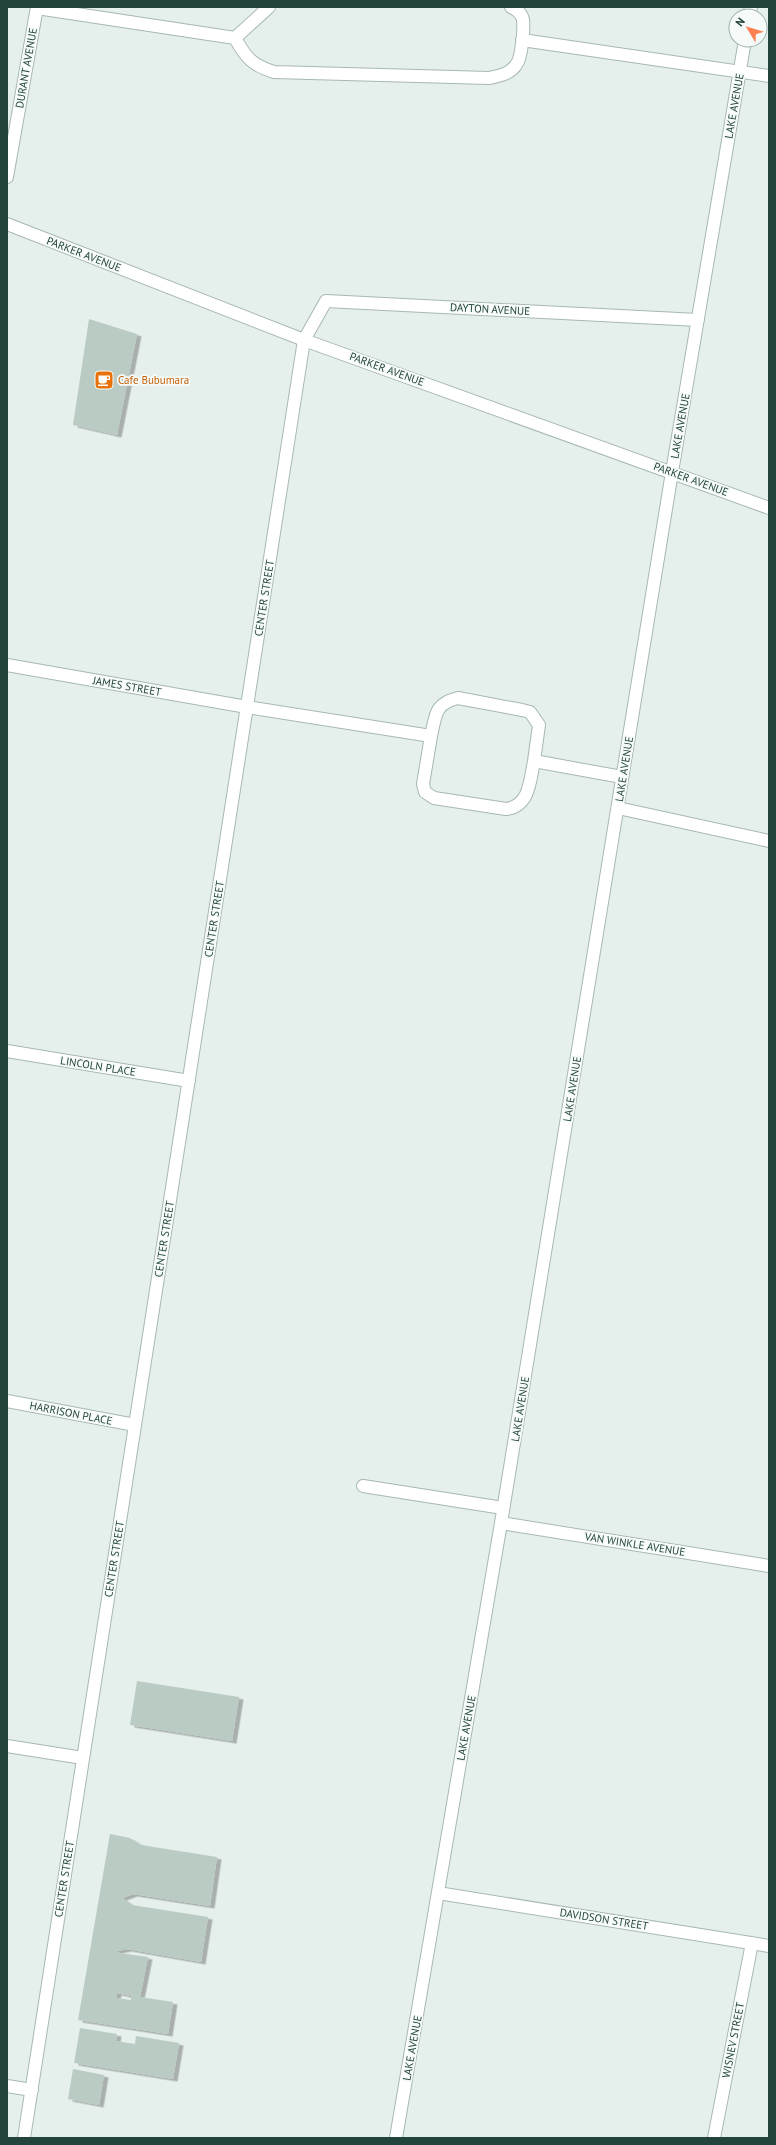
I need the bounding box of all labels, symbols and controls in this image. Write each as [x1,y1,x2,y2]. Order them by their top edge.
north arrow [728,8,768,48]
text: N [732,15,748,29]
street label: DURANT AVENUE [12,27,40,109]
street label: LAKE AVENUE [721,72,747,140]
street label: PARKER AVENUE [45,233,123,275]
street label: DAYTON AVENUE [450,300,531,318]
street label: PARKER AVENUE [348,349,426,389]
cafe icon: Cafe Bubumara [93,369,115,391]
place label: Cafe Bubumara [118,373,189,387]
street label: LAKE AVENUE [667,392,693,460]
street label: PARKER AVENUE [652,459,730,499]
street label: CENTER STREET [251,559,277,637]
street label: JAMES STREET [91,673,162,699]
street label: LAKE AVENUE [612,735,636,803]
street label: CENTER STREET [201,880,227,958]
street label: LINCOLN PLACE [59,1053,137,1079]
street label: LAKE AVENUE [560,1055,584,1123]
street label: CENTER STREET [151,1200,177,1278]
street label: LAKE AVENUE [508,1375,532,1443]
street label: HARRISON PLACE [28,1398,114,1428]
street label: CENTER STREET [101,1520,127,1598]
street label: VAN WINKLE AVENUE [583,1529,686,1559]
street label: LAKE AVENUE [453,1694,479,1762]
street label: CENTER STREET [51,1840,77,1918]
street label: DAVIDSON STREET [559,1905,649,1933]
street label: WISNEV STREET [719,2001,747,2079]
street label: LAKE AVENUE [399,2014,425,2082]

